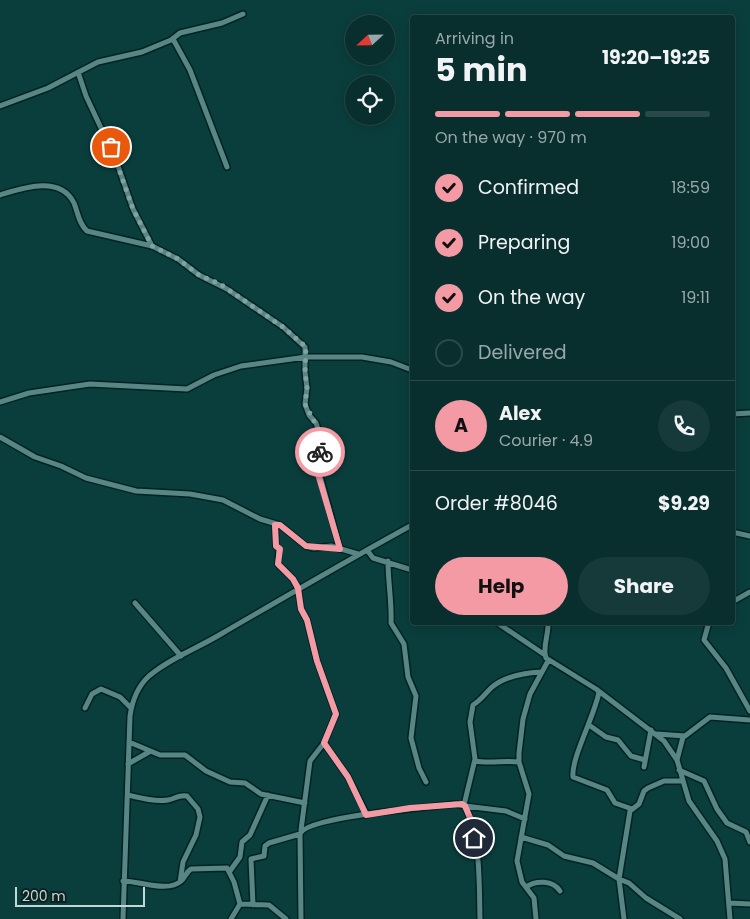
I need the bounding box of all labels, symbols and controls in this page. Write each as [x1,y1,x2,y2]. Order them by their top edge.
north arrow [345,15,395,65]
map controls [345,15,395,125]
text: Arriving in [435,27,514,50]
text: 19:20–19:25 [602,44,710,71]
text: 5 min [435,47,527,92]
button: locate [345,75,395,125]
pin [90,126,132,168]
text: On the way · 970 m [435,126,587,149]
icon: bag [97,133,125,161]
icon: check [435,174,463,202]
text: Confirmed [478,174,579,201]
text: 18:59 [671,176,710,199]
icon: check [435,229,463,257]
text: Preparing [478,229,570,256]
text: 19:00 [671,231,710,254]
icon: check [435,284,463,312]
text: On the way [478,284,585,311]
text: 19:11 [681,286,710,309]
text: Delivered [478,339,567,366]
text: Alex [499,400,541,427]
button: phone [658,400,710,452]
text: A [454,412,468,439]
courier [295,427,345,477]
text: Courier · 4.9 [499,429,593,452]
icon: bike [306,438,334,466]
text: Order #8046 [435,490,558,517]
text: $9.29 [658,490,710,517]
button: Help [435,557,568,615]
button: Share [578,557,710,615]
pin [453,817,495,859]
icon: home [460,824,488,852]
scale bar [15,884,145,907]
text: 200 m [22,886,66,906]

